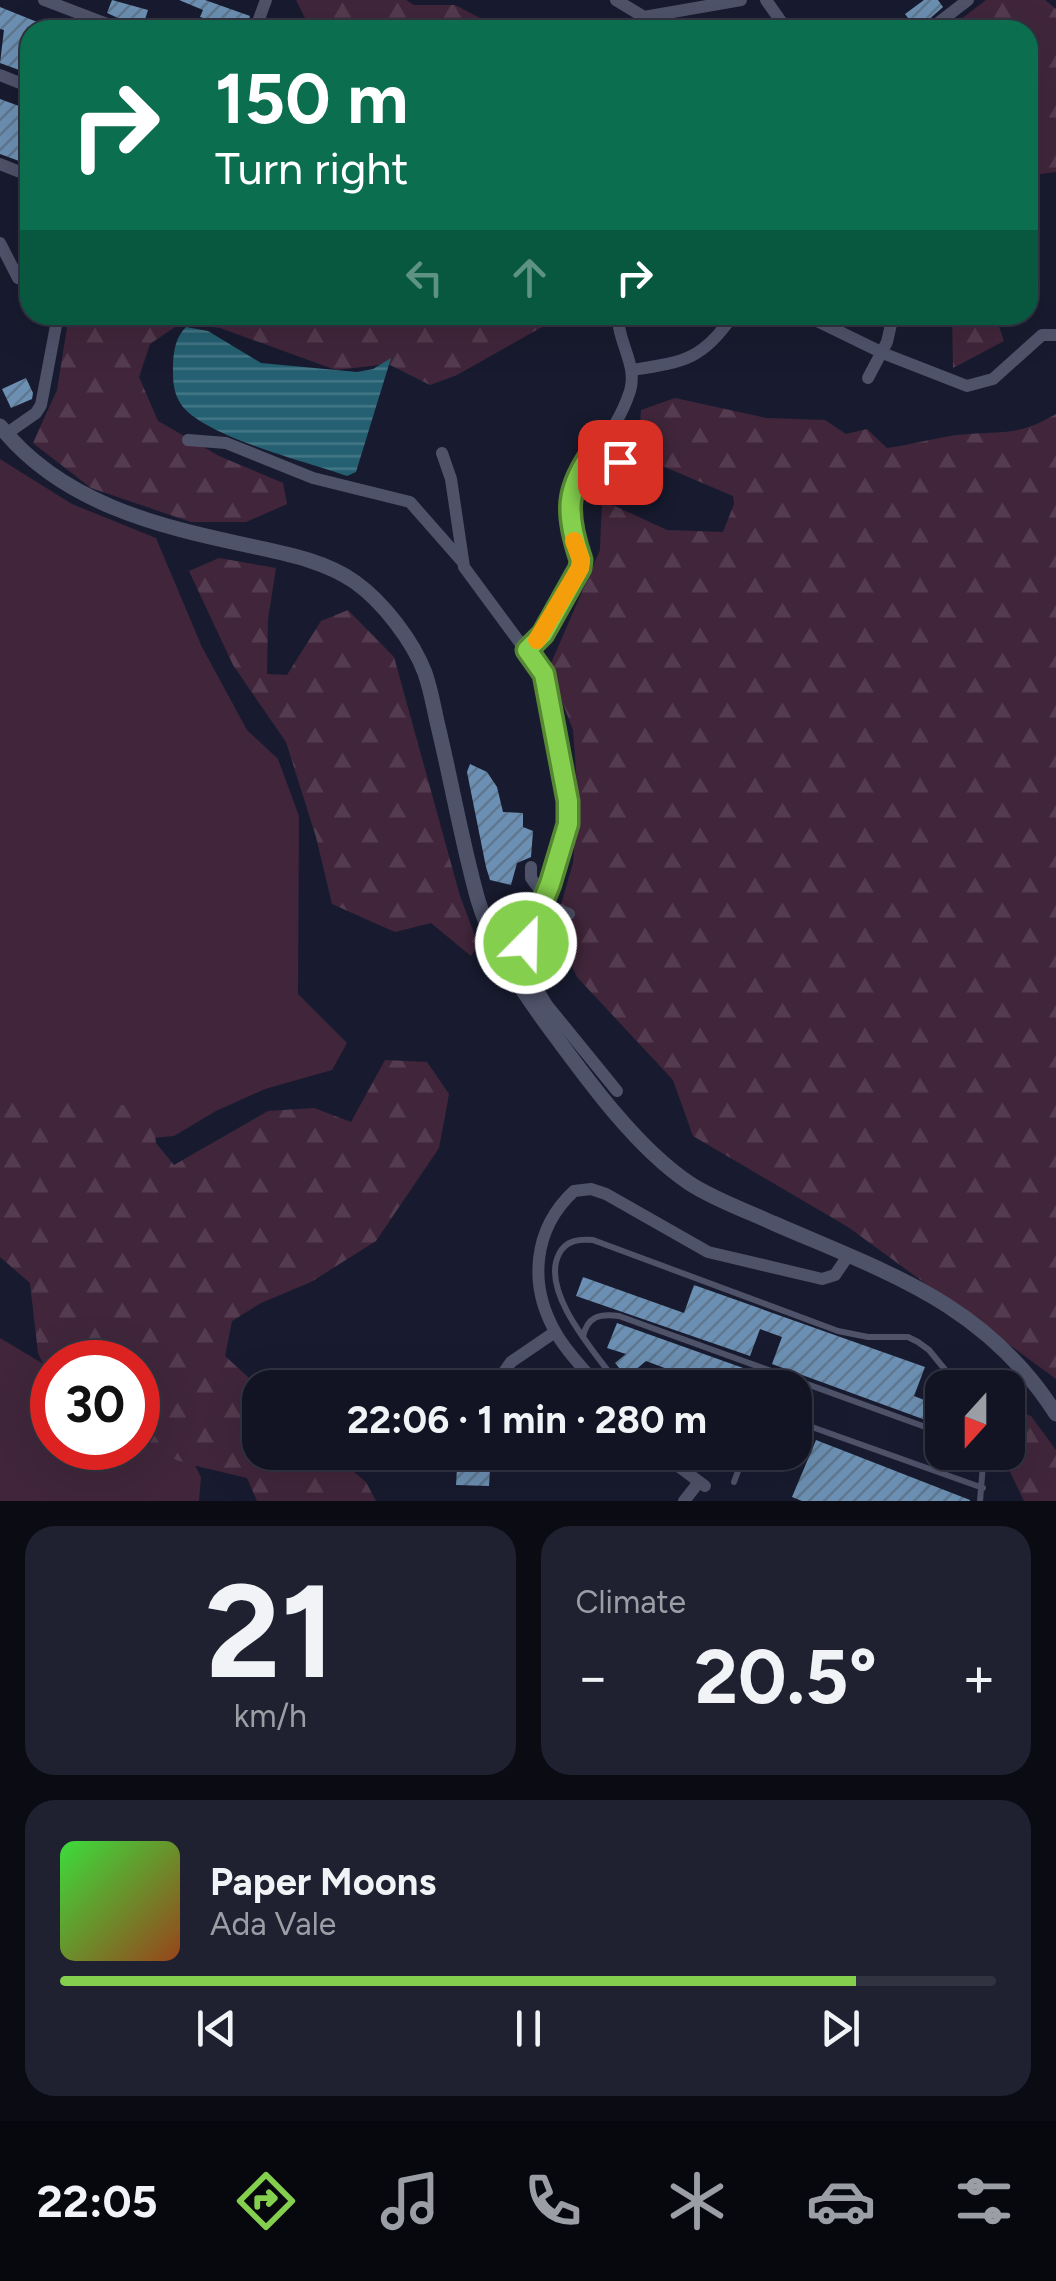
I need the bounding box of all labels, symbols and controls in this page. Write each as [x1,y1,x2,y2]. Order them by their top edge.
text: 150 m [215,56,408,141]
icon: right [50,60,180,190]
text: Turn right [215,141,408,195]
icon: left [397,250,452,305]
icon: ahead [502,250,557,305]
icon: right [607,250,662,305]
pin [578,420,663,505]
icon: arrive [593,435,648,490]
position arrow [474,891,578,995]
speed limit sign: 30 [30,1340,160,1470]
north arrow [925,1370,1025,1470]
map controls [925,1370,1025,1470]
text: 22:06 · 1 min · 280 m [347,1397,707,1443]
text: 21 [205,1554,335,1710]
text: Climate [576,1583,686,1621]
text: 20.5° [694,1632,877,1722]
text: − [576,1644,610,1710]
text: + [962,1644,996,1710]
text: km/h [234,1697,307,1735]
text: Paper Moons [210,1859,436,1905]
text: Ada Vale [210,1905,336,1943]
icon: previous [189,2001,244,2056]
icon: pause [501,2001,556,2056]
icon: next [813,2001,868,2056]
icon: directions [231,2166,301,2236]
icon: music [375,2166,445,2236]
icon: phone [518,2166,588,2236]
icon: climate [662,2166,732,2236]
icon: car [806,2166,876,2236]
icon: filters [949,2166,1019,2236]
text: 22:05 [37,2174,158,2228]

